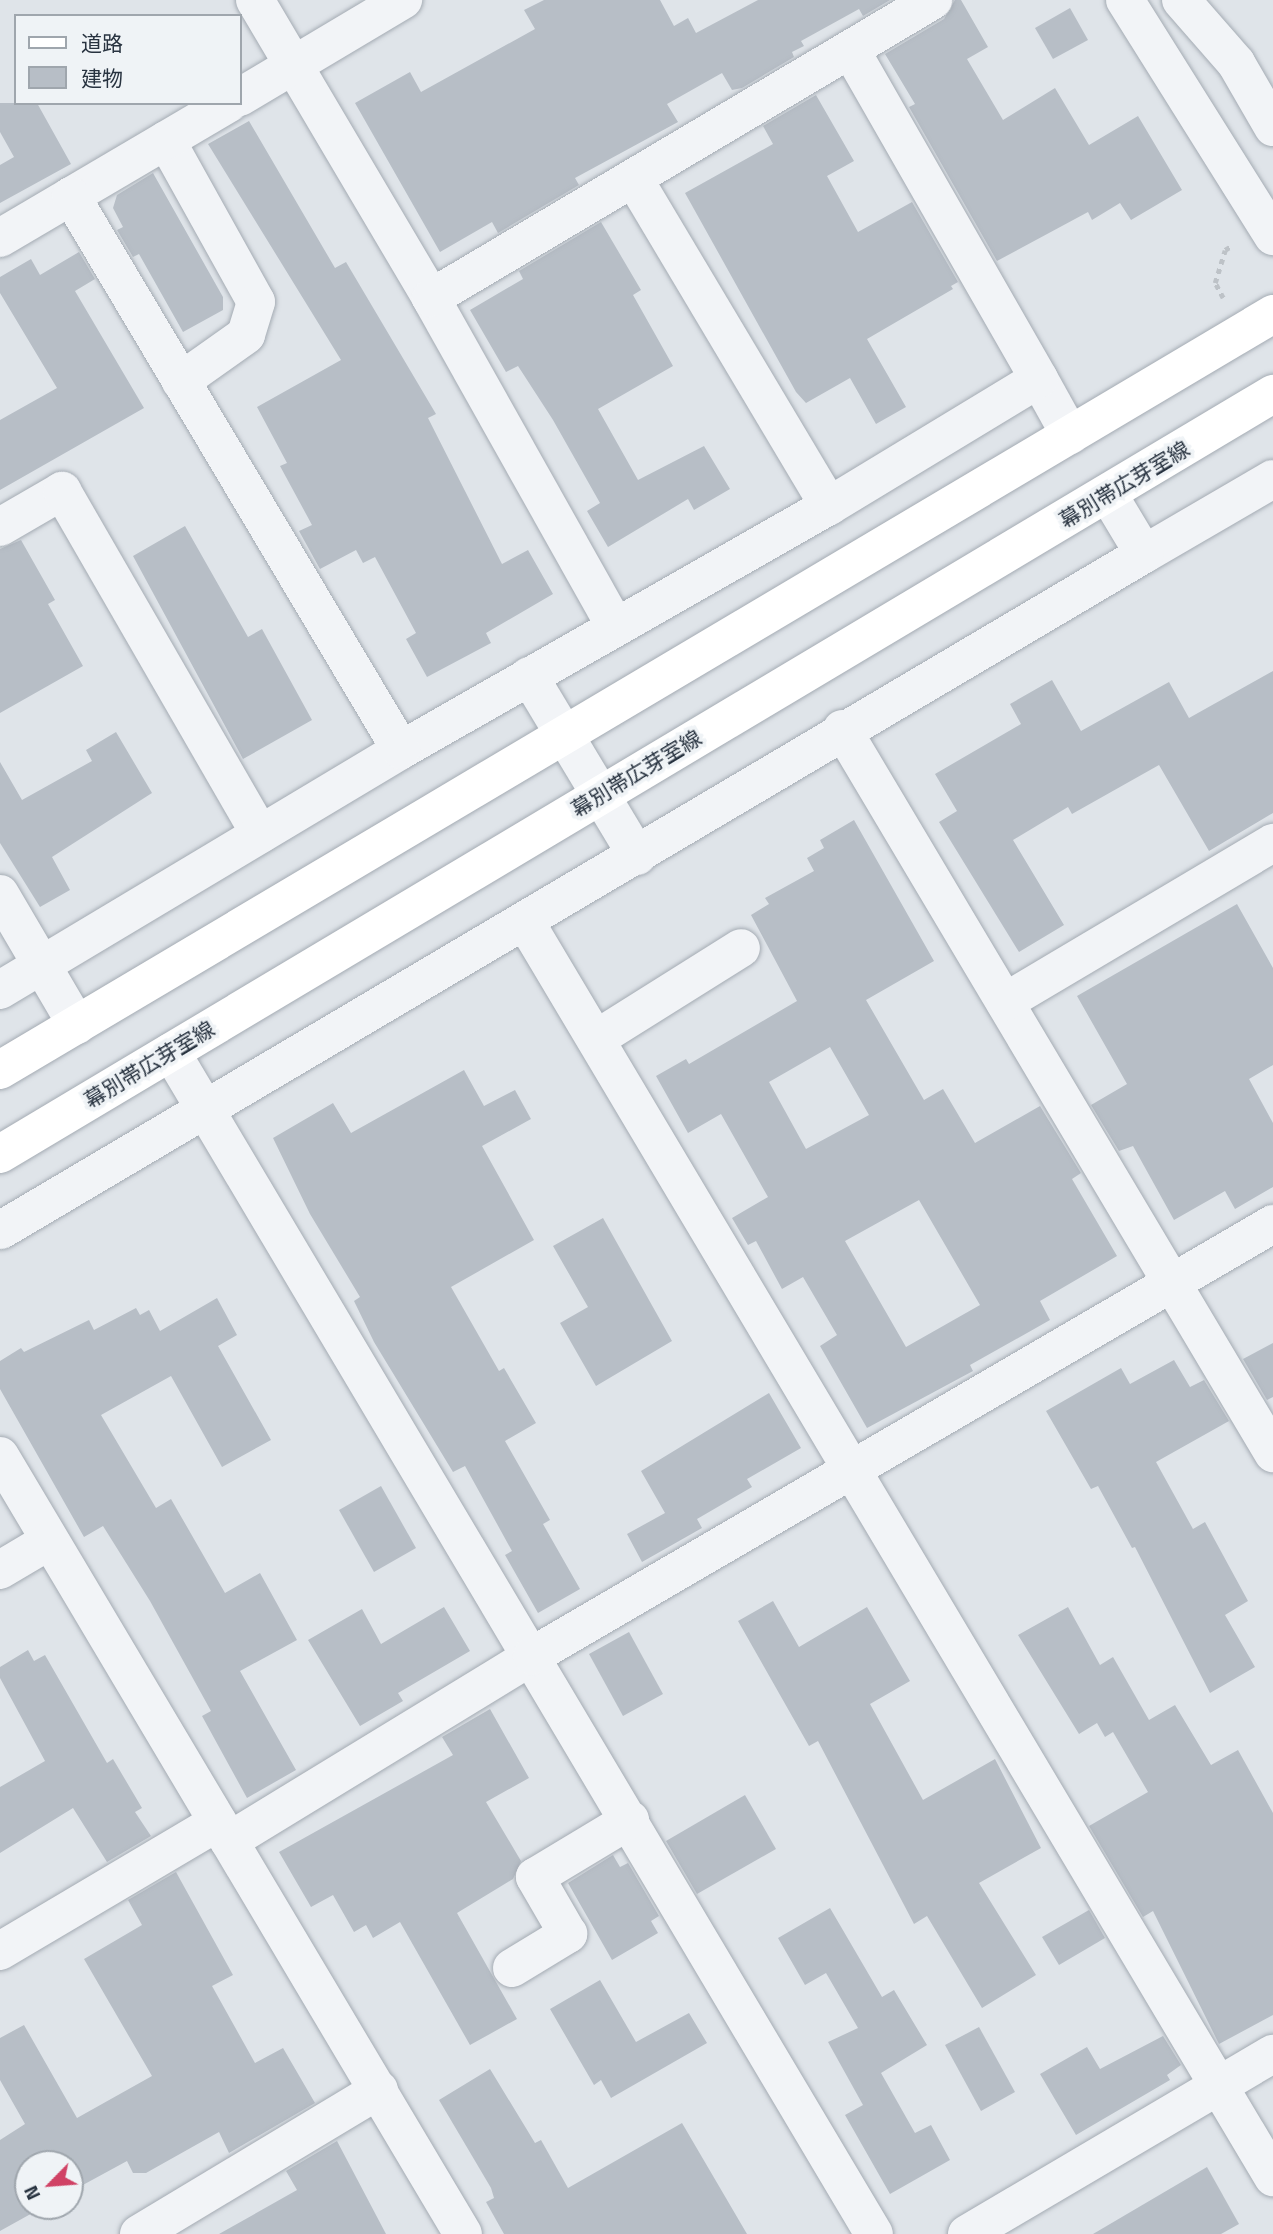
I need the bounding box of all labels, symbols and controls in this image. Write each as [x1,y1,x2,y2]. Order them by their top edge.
legend [14,14,242,105]
text: 道路 [81,27,123,59]
text: 建物 [81,62,123,94]
street label: 幕別帯広芽室線 [1055,435,1193,533]
street label: 幕別帯広芽室線 [567,724,705,822]
street label: 幕別帯広芽室線 [80,1015,218,1113]
north arrow [14,2150,84,2220]
text: N [15,2181,47,2205]

